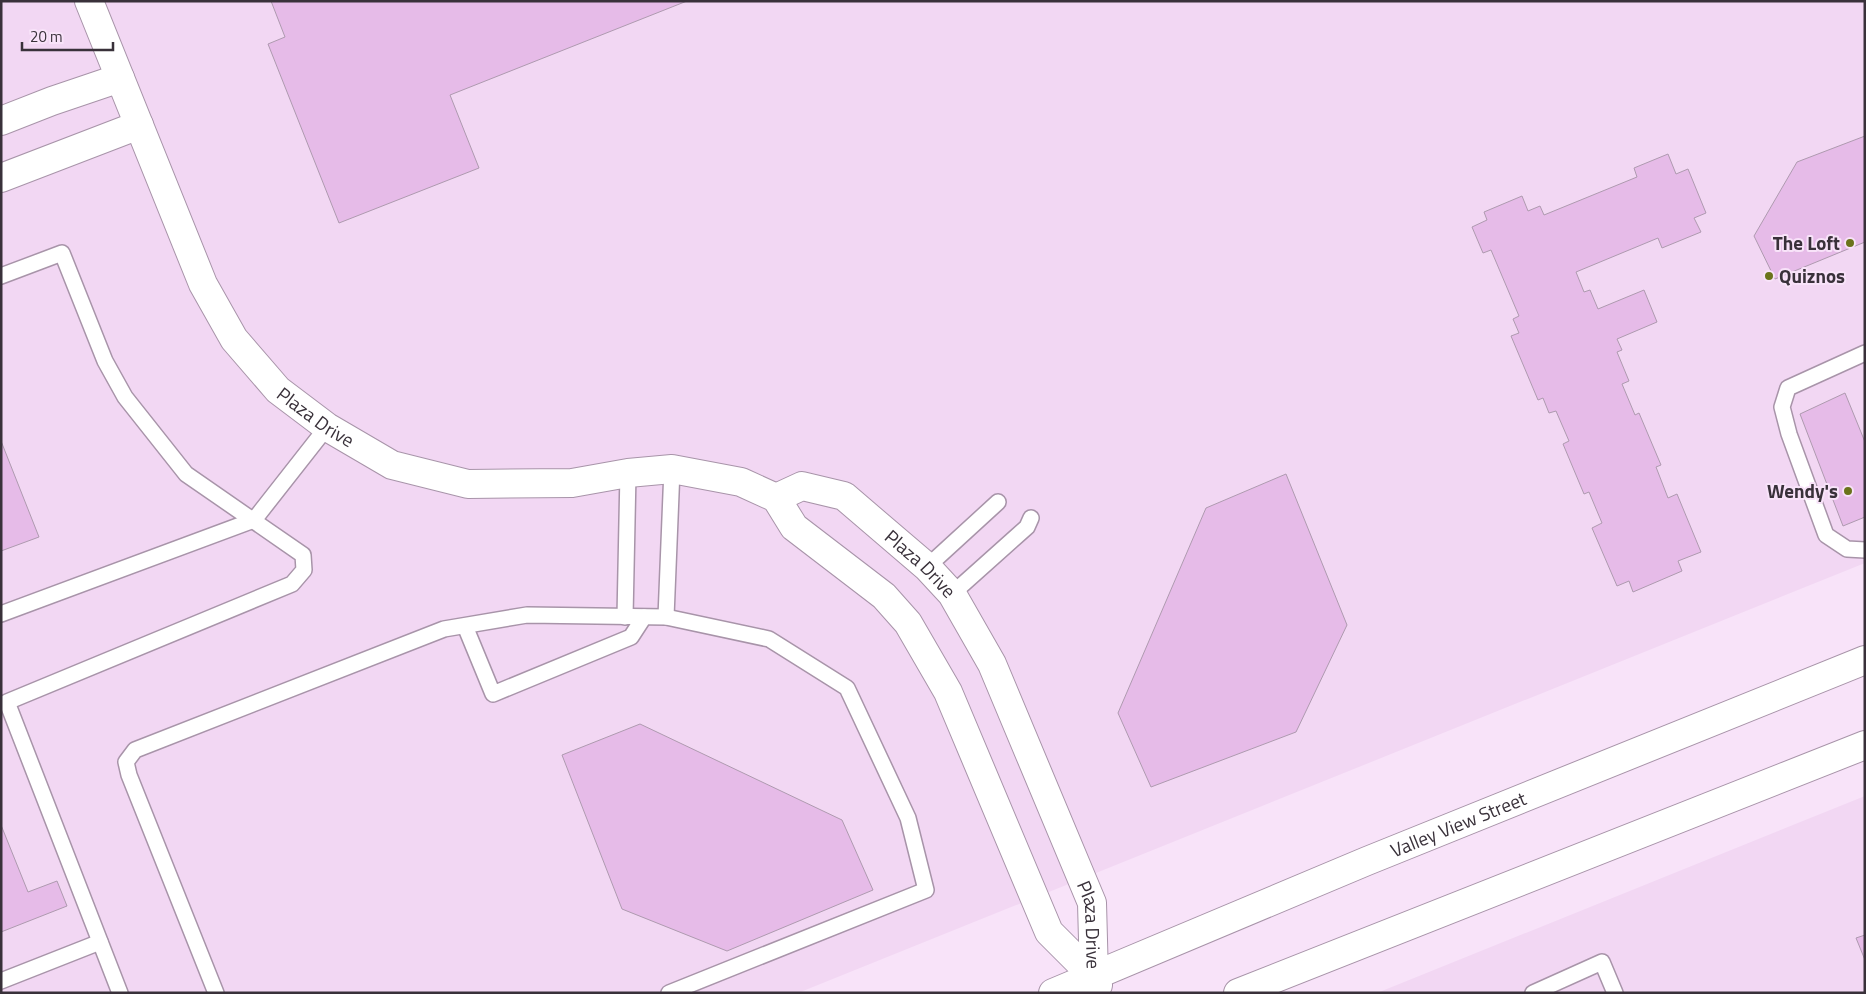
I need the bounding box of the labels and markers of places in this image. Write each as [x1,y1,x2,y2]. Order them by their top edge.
place label: The Loft [1773,228,1840,257]
marker: The Loft [1844,237,1856,249]
place label: Quiznos [1779,261,1845,290]
marker: Quiznos [1763,270,1775,282]
place label: Wendy's [1767,476,1838,505]
marker: Wendy's [1842,485,1854,497]

